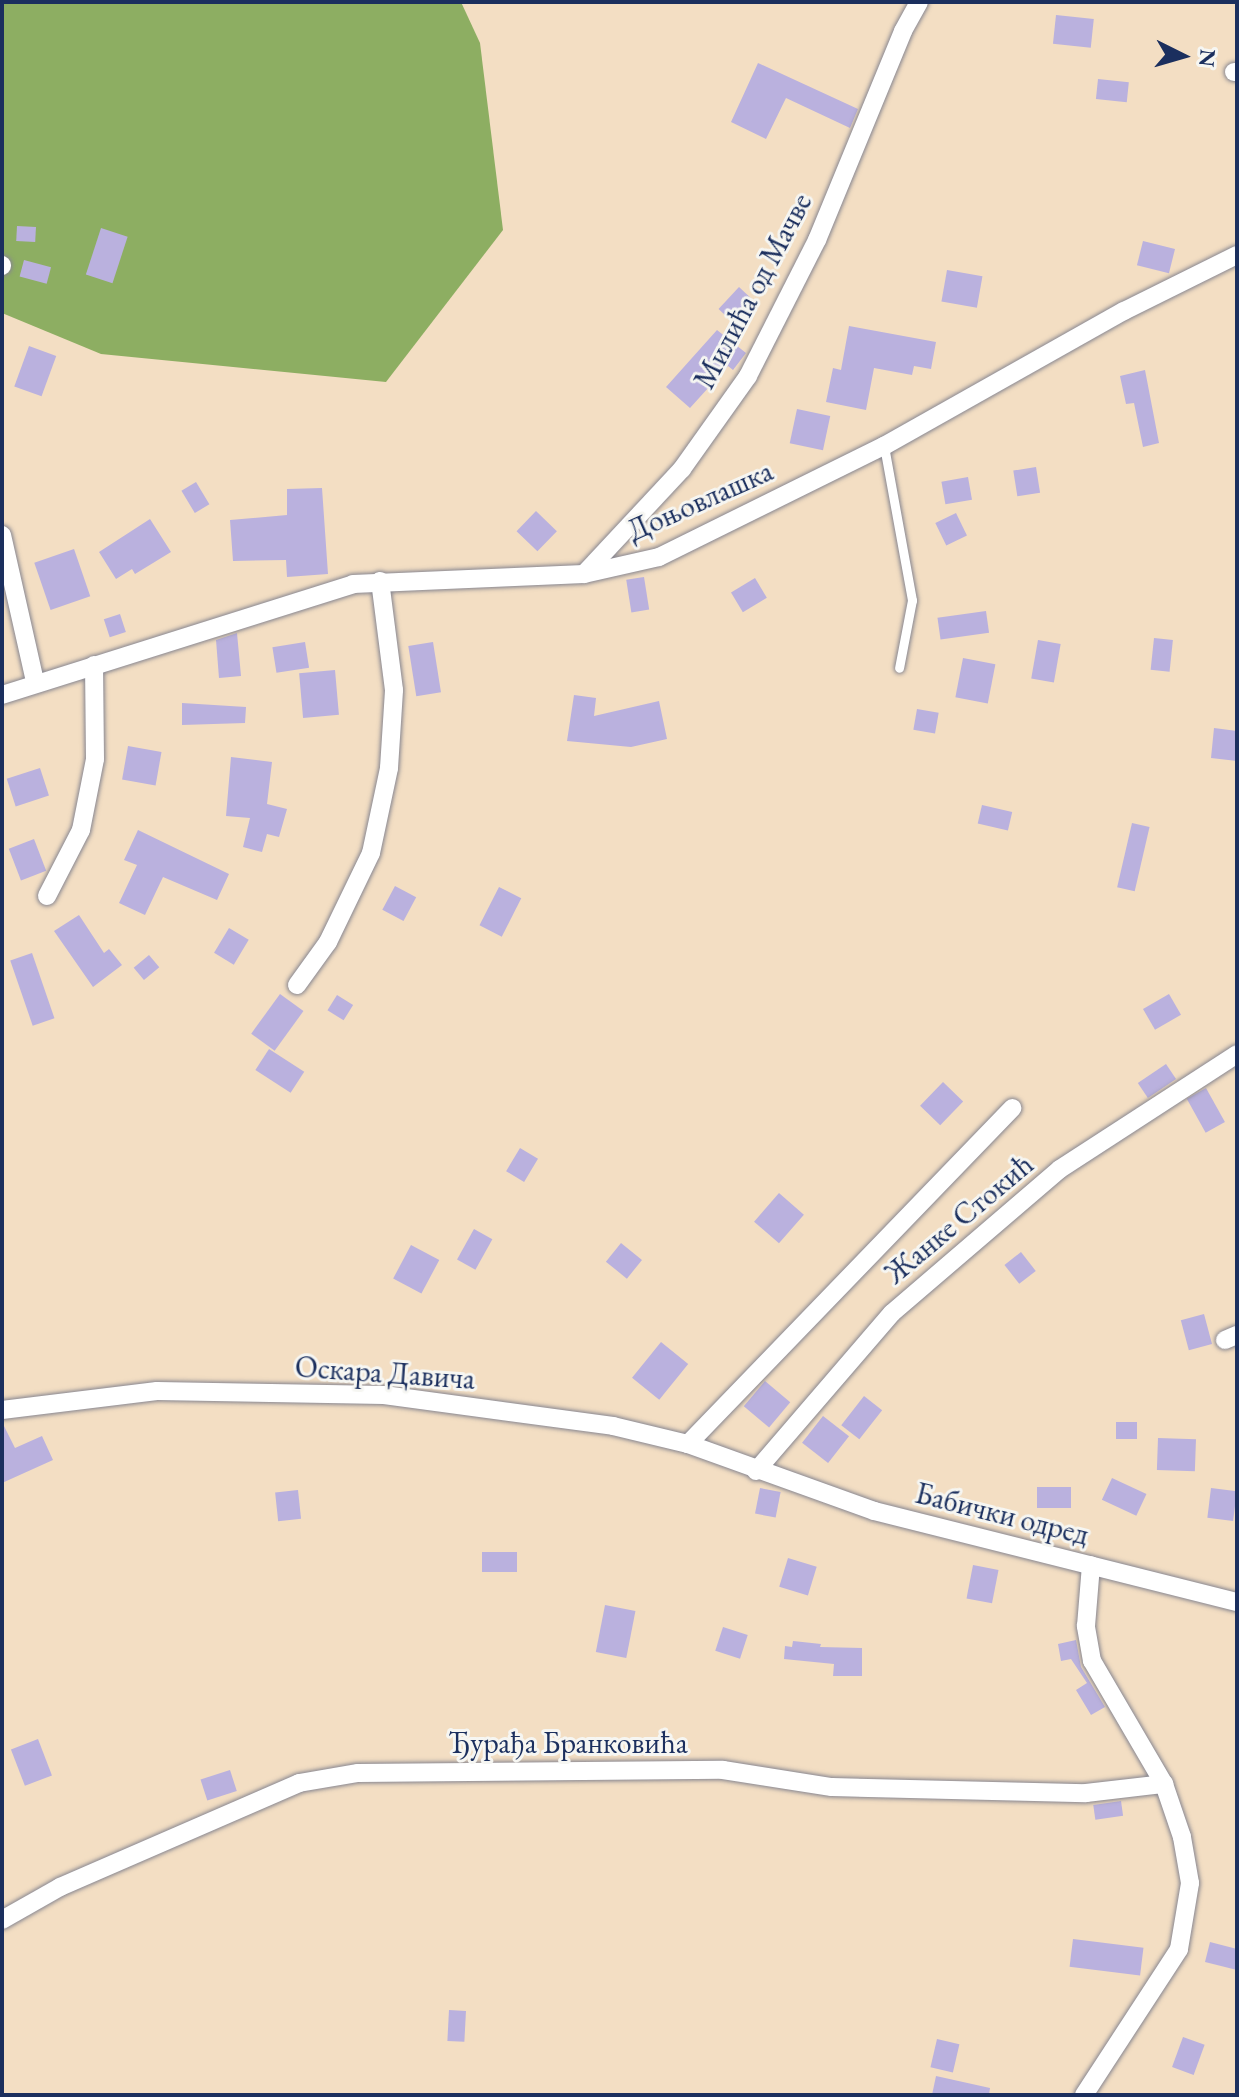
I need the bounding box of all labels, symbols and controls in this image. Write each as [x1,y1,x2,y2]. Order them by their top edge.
north arrow [1143,16,1223,96]
text: N [1192,48,1223,68]
street label: Милића од Мачве [686,187,820,395]
street label: Доњовлашка [622,453,778,549]
street label: Жанке Стокић [877,1146,1041,1292]
street label: Оскара Давича [294,1349,476,1397]
street label: Бабички одред [912,1475,1092,1553]
street label: Ђурађа Бранковића [448,1725,688,1761]

